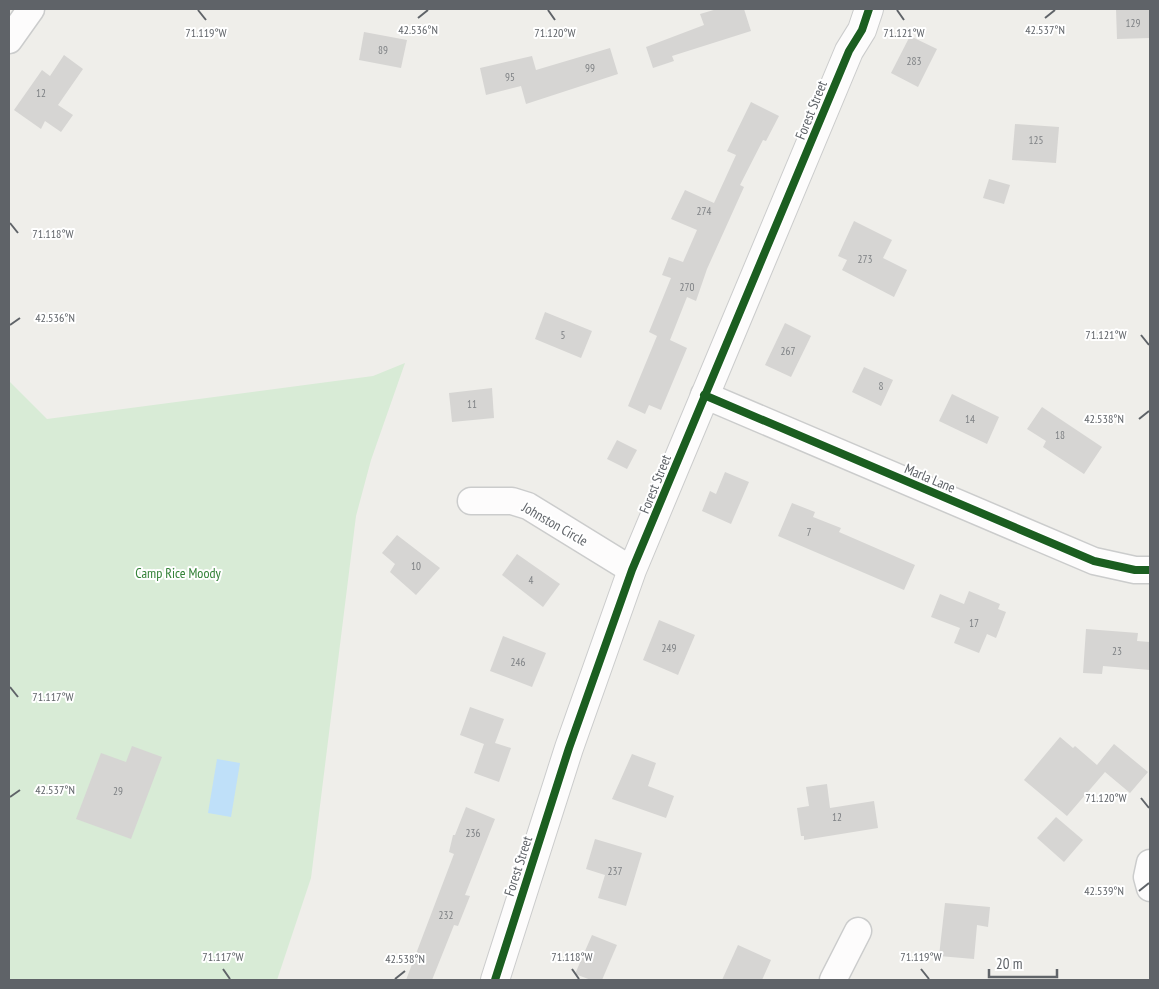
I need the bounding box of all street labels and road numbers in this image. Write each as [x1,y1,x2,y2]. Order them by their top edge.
street label: Forest Street [791,78,831,142]
street label: Forest Street [635,452,675,516]
street label: Marla Lane [902,459,958,497]
street label: Johnston Circle [518,498,591,550]
street label: Forest Street [500,834,536,898]

